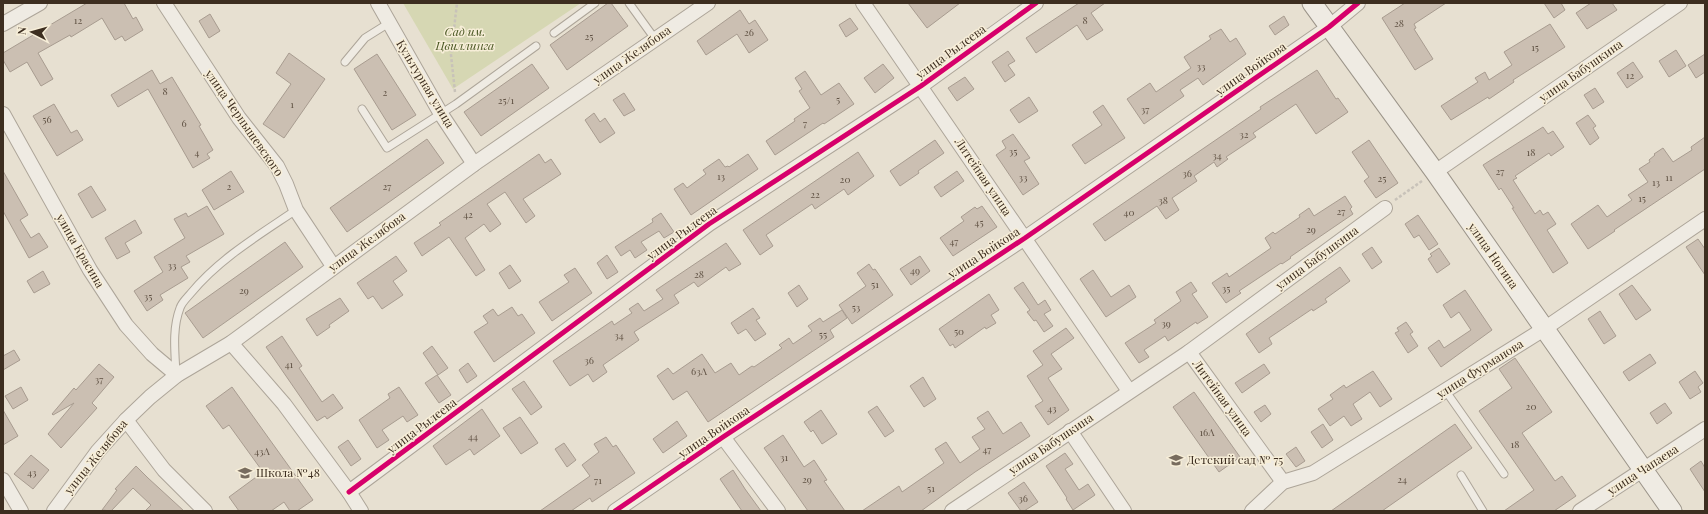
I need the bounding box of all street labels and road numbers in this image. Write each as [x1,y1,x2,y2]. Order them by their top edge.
street label: улица Рылеева [911,20,989,83]
street label: улица Желябова [588,21,674,88]
street label: улица Бабушкина [1535,35,1625,106]
street label: Культурная улица [393,37,458,130]
street label: улица Войкова [1211,38,1289,99]
street label: улица Чернышевского [201,65,288,179]
street label: Литейная улица [951,133,1016,219]
street label: улица Рылеева [642,201,720,264]
street label: улица Желябова [324,208,408,275]
street label: улица Красина [53,210,109,290]
street label: улица Ногина [1465,218,1523,292]
street label: улица Бабушкина [1271,222,1361,293]
street label: улица Войкова [944,223,1023,282]
street label: улица Фурманова [1432,335,1526,402]
street label: Литейная улица [1189,355,1256,439]
street label: улица Рылеева [383,394,459,457]
street label: улица Войкова [674,401,752,461]
street label: улица Бабушкина [1004,409,1096,478]
street label: улица Желябова [60,416,130,498]
street label: улица Чапаева [1603,440,1681,499]

